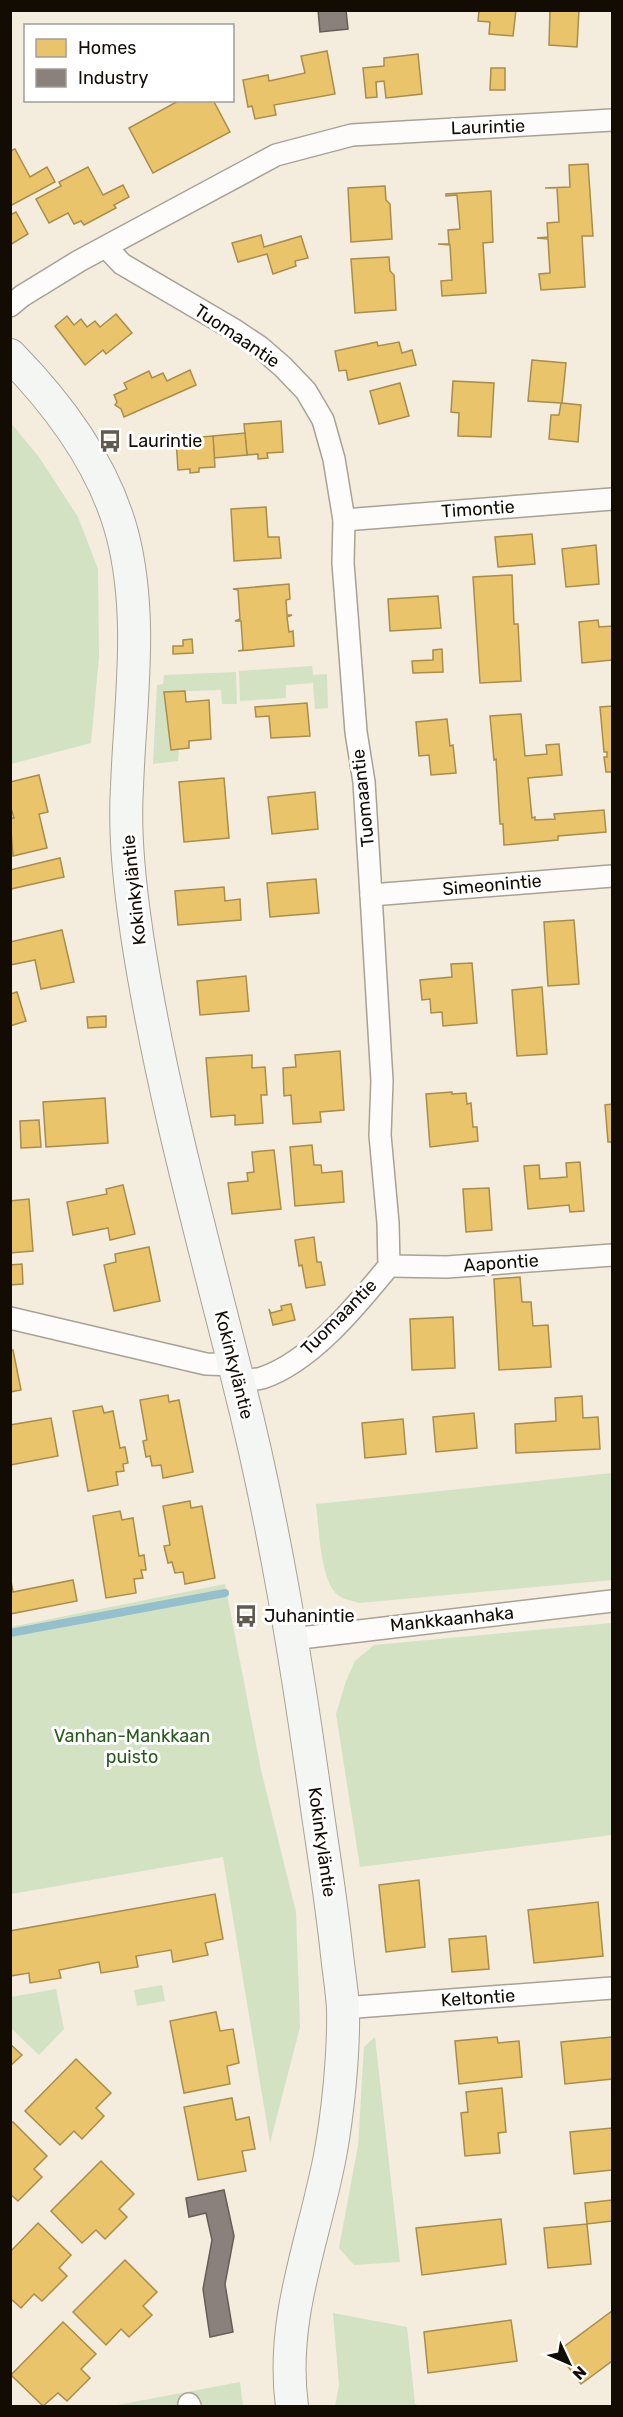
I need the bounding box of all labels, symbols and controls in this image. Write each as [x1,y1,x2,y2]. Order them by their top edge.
legend [24,24,234,102]
text: Homes [78,37,136,59]
text: Industry [78,67,148,89]
street label: Laurintie [450,115,526,139]
street label: Tuomaantie [190,299,284,373]
bus stop icon: Laurintie [97,428,123,454]
place label: Laurintie [128,430,202,452]
street label: Timontie [441,495,515,523]
street label: Tuomaantie [347,748,379,848]
street label: Kokinkyläntie [117,834,151,946]
street label: Simeonintie [441,870,543,900]
street label: Aapontie [463,1249,539,1277]
street label: Tuomaantie [296,1274,382,1360]
street label: Kokinkyläntie [210,1309,258,1421]
street label: Mankkaanhaka [389,1602,515,1636]
bus stop icon: Juhanintie [233,1603,259,1629]
place label: Juhanintie [264,1605,355,1627]
park label: Vanhan-Mankkaan puisto [54,1725,210,1768]
street label: Kokinkyläntie [303,1786,341,1898]
street label: Keltontie [440,1984,516,2012]
north arrow [539,2333,599,2393]
text: N [569,2362,590,2384]

